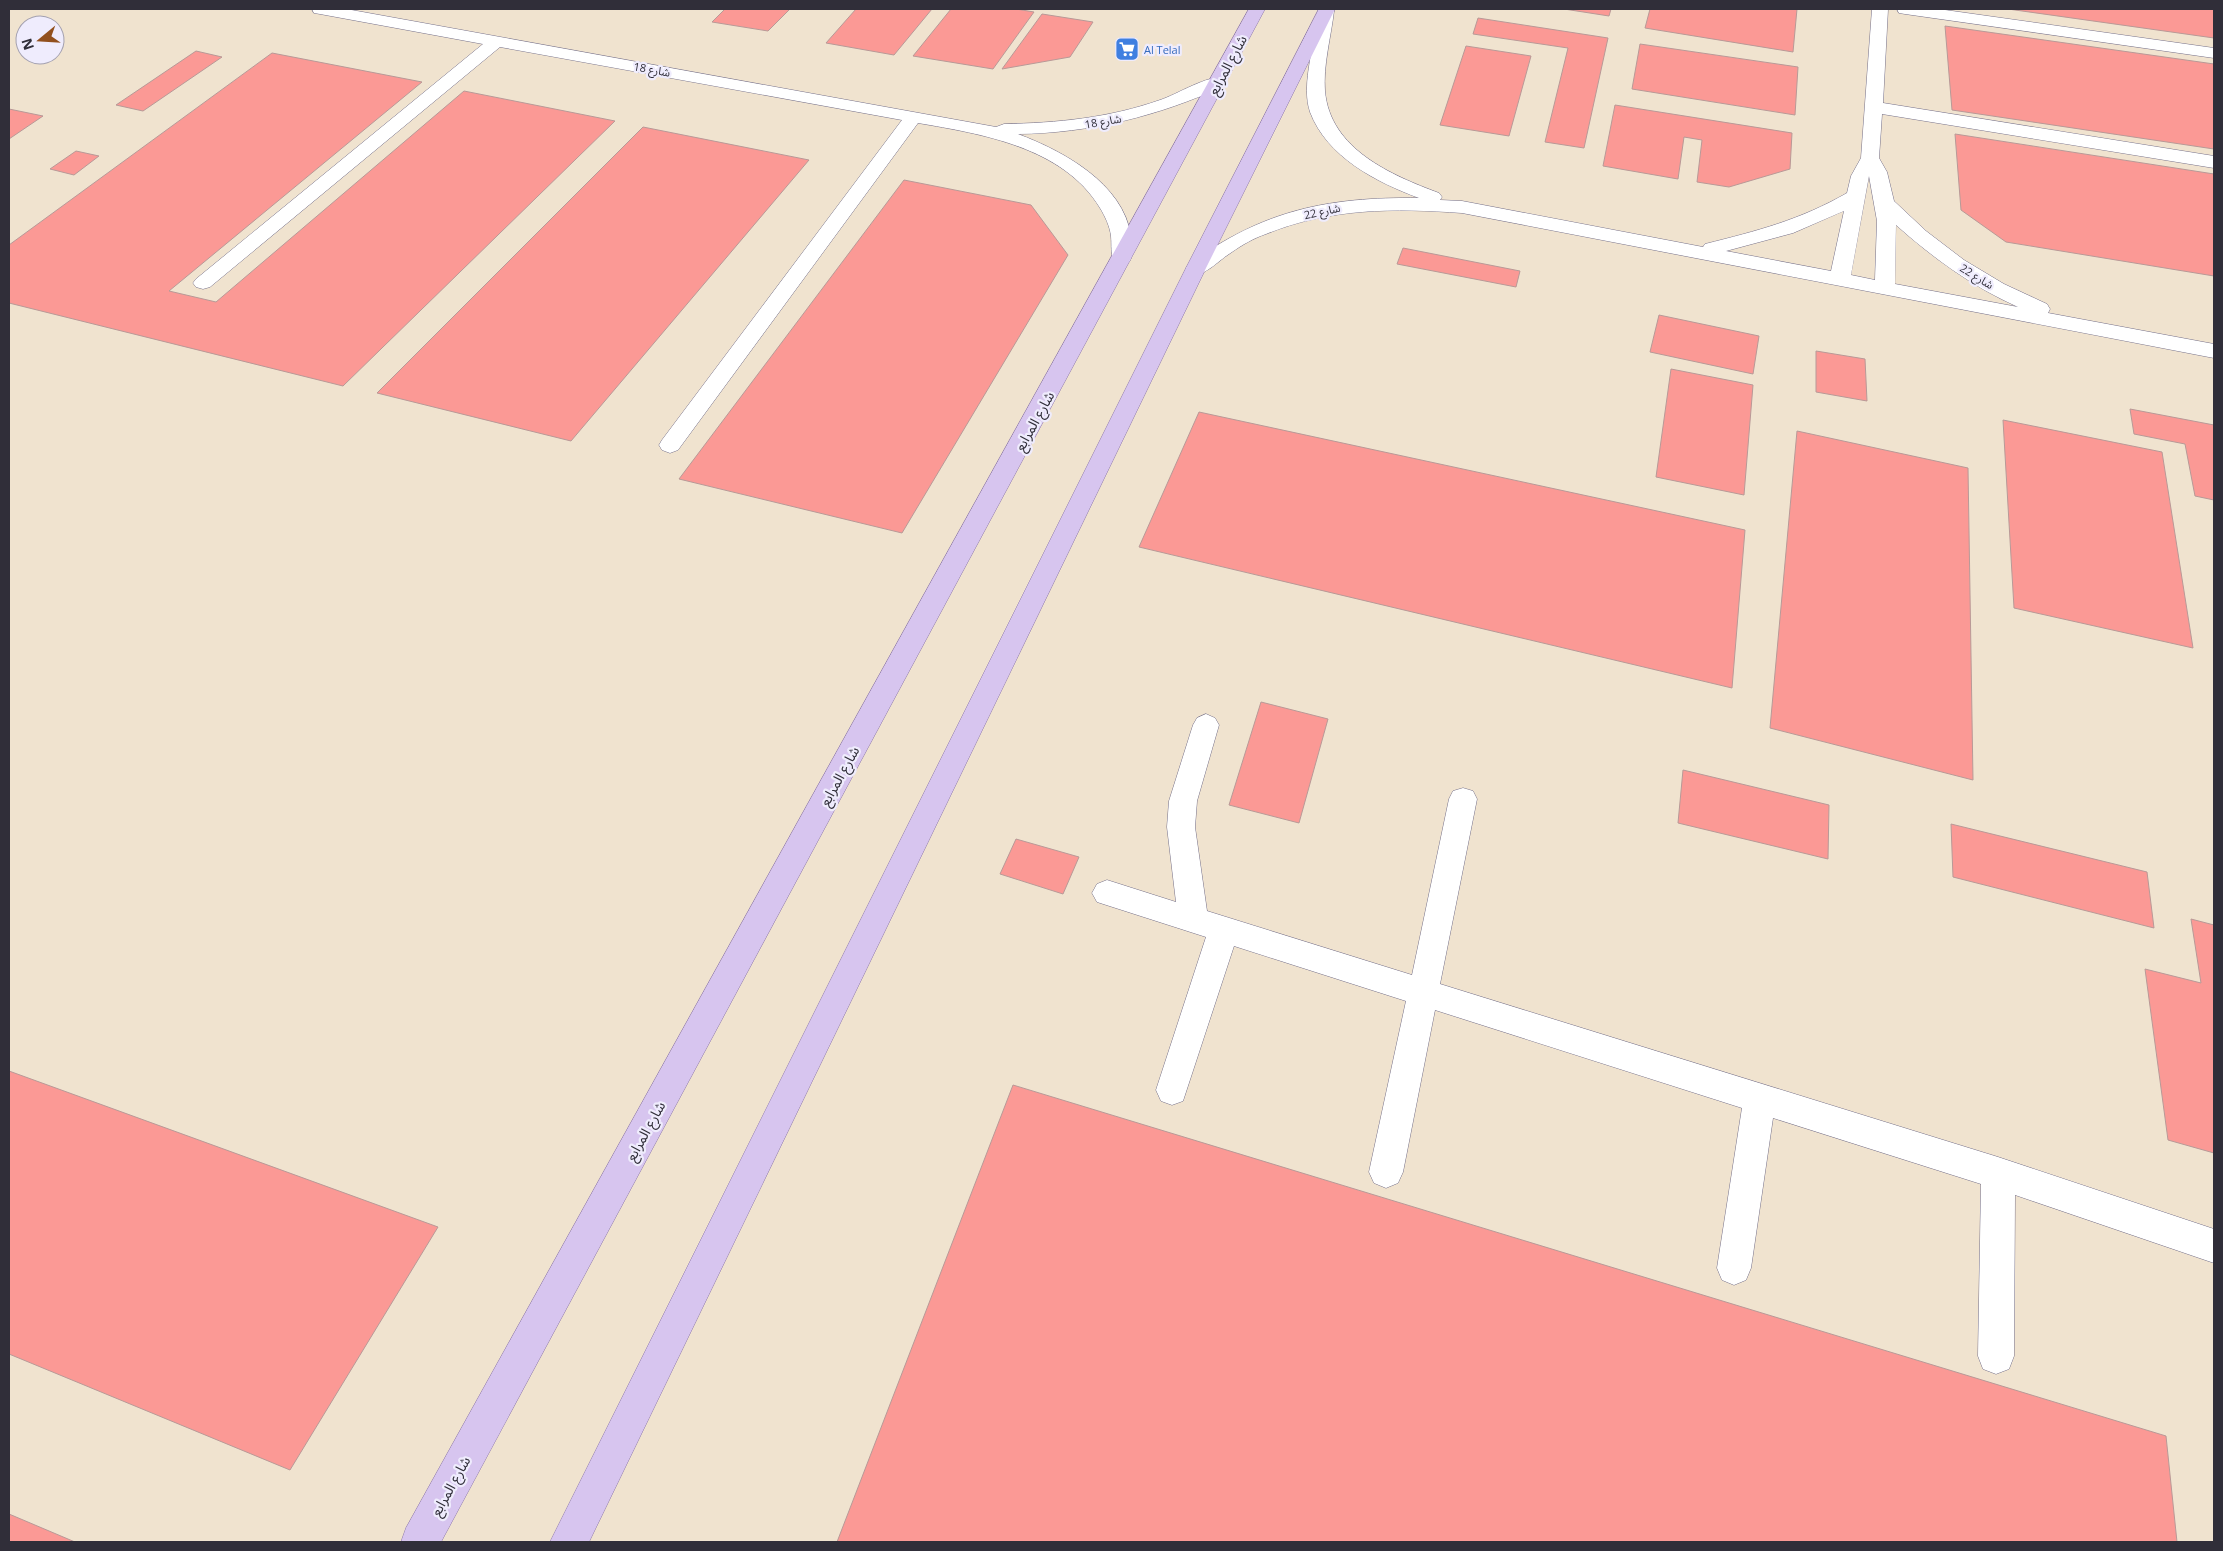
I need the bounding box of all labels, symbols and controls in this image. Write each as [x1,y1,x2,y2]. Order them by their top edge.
north arrow [15,15,65,65]
street label: شارع المرابع [1203,32,1253,99]
text: N [16,36,38,53]
supermarket icon: Al Telal [1114,36,1140,62]
place label: Al Telal [1144,42,1181,57]
street label: شارع 18 [632,58,672,81]
street label: شارع 18 [1084,110,1123,133]
street label: شارع 22 [1302,200,1342,223]
street label: شارع 22 [1957,260,1997,293]
street label: شارع المرابع [1010,388,1060,455]
street label: شارع المرابع [815,743,865,810]
street label: شارع المرابع [621,1098,671,1165]
street label: شارع المرابع [426,1453,476,1520]

